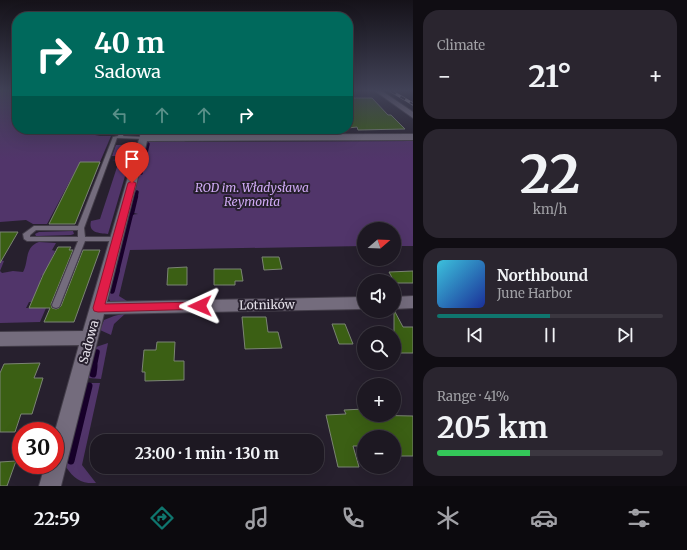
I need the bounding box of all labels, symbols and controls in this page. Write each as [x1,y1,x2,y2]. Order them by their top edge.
text: 40 m [94,25,165,61]
icon: right [28,28,80,80]
text: Climate [437,37,485,54]
text: 21° [528,57,572,95]
text: Sadowa [94,60,161,83]
text: − [437,62,452,90]
text: + [648,62,663,90]
icon: left [109,104,131,126]
icon: ahead [151,104,173,126]
icon: ahead [193,104,215,126]
icon: right [235,104,257,126]
pin [115,142,149,183]
text: 22 [520,142,580,207]
icon: arrive [121,148,143,170]
park label: ROD im. Władysława Reymonta [195,180,309,209]
text: km/h [533,201,567,218]
north arrow [357,222,401,266]
map controls [357,222,401,474]
text: Northbound [497,266,588,285]
button: sound [357,274,401,318]
position arrow [179,285,221,327]
text: June Harbor [497,285,572,302]
street label: Lotników [239,297,296,312]
street label: Sadowa [75,318,102,365]
icon: previous [464,324,486,346]
icon: pause [539,324,561,346]
icon: next [614,324,636,346]
button: search [357,326,401,370]
button: + [357,378,401,422]
text: Range · 41% [437,388,509,405]
text: 205 km [437,408,548,446]
speed limit sign: 30 [12,422,64,474]
button: − [357,430,401,474]
text: 23:00 · 1 min · 130 m [135,444,279,463]
icon: directions [148,504,176,532]
icon: music [243,504,271,532]
icon: phone [339,504,367,532]
icon: climate [434,504,462,532]
icon: car [530,504,558,532]
icon: filters [625,504,653,532]
text: 22:59 [34,507,80,530]

